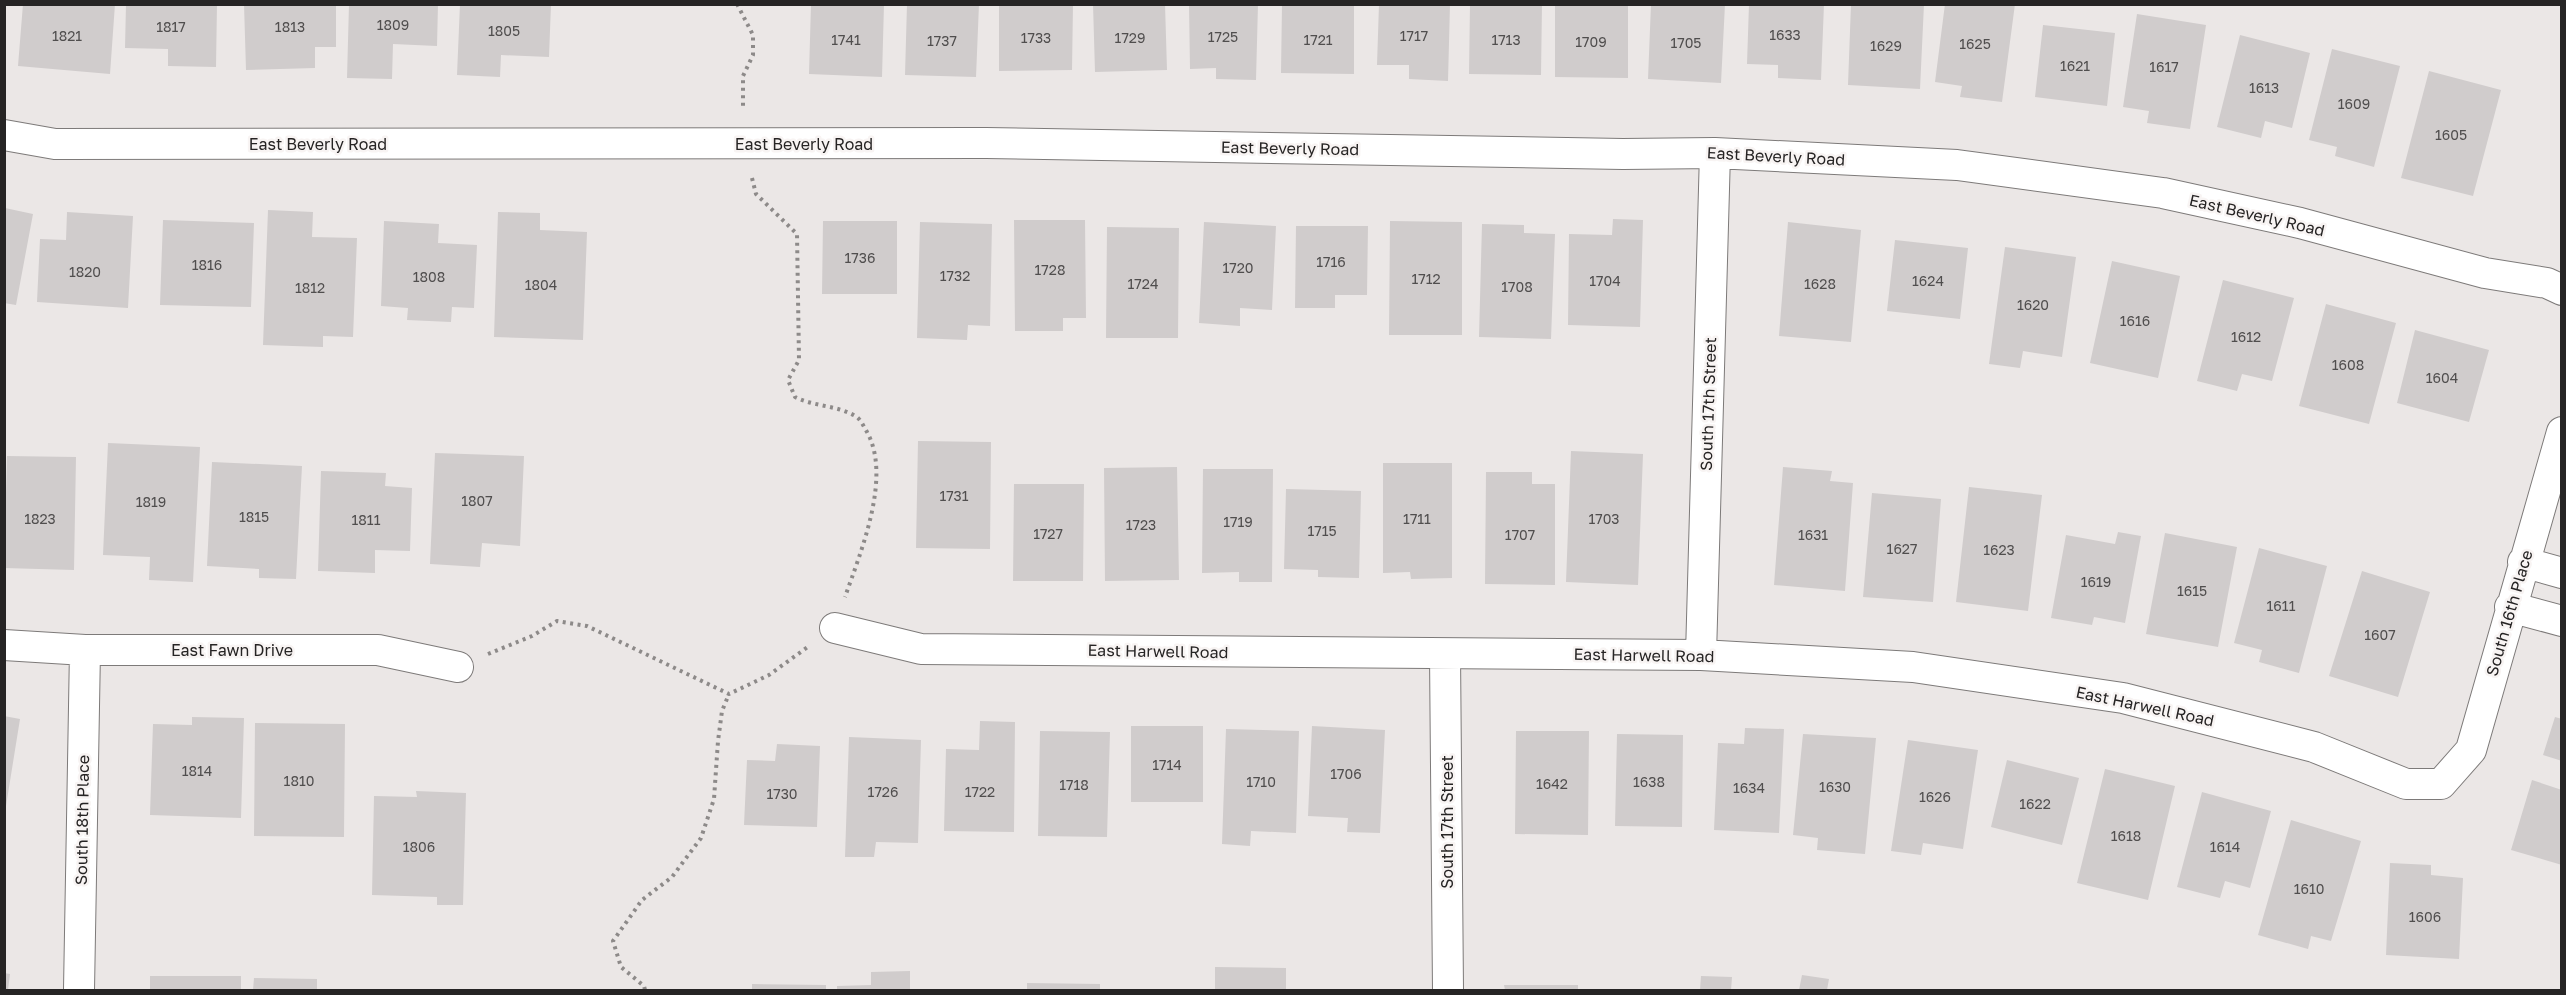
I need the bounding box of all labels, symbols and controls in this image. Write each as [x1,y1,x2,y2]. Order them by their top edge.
house number: 1809 [377,16,409,33]
house number: 1817 [156,18,186,35]
house number: 1813 [275,18,305,35]
house number: 1805 [488,22,520,39]
house number: 1633 [1769,26,1801,43]
house number: 1821 [52,27,82,44]
house number: 1717 [1400,27,1428,44]
house number: 1725 [1208,28,1238,45]
house number: 1733 [1021,29,1051,46]
house number: 1729 [1115,29,1145,46]
house number: 1741 [831,31,861,48]
house number: 1721 [1303,31,1333,48]
house number: 1713 [1491,31,1521,48]
house number: 1737 [927,32,957,49]
house number: 1709 [1575,33,1607,50]
house number: 1705 [1670,34,1702,51]
house number: 1625 [1959,35,1991,52]
house number: 1629 [1870,37,1902,54]
house number: 1621 [2060,57,2090,74]
house number: 1617 [2149,58,2179,75]
house number: 1613 [2249,79,2279,96]
house number: 1609 [2338,95,2370,112]
house number: 1605 [2435,126,2467,143]
street label: East Beverly Road [249,134,387,154]
street label: East Beverly Road [735,134,873,154]
street label: East Beverly Road [1221,137,1359,159]
street label: East Beverly Road [1706,142,1846,170]
street label: East Beverly Road [2187,190,2327,240]
house number: 1736 [845,249,875,266]
house number: 1716 [1316,253,1346,270]
house number: 1816 [192,256,222,273]
house number: 1720 [1222,259,1254,276]
house number: 1728 [1035,261,1065,278]
house number: 1820 [69,263,101,280]
house number: 1732 [940,267,970,284]
house number: 1808 [413,268,445,285]
house number: 1712 [1411,270,1441,287]
house number: 1704 [1589,272,1621,289]
house number: 1624 [1912,272,1944,289]
house number: 1724 [1128,275,1158,292]
house number: 1628 [1804,275,1836,292]
house number: 1804 [525,276,557,293]
house number: 1708 [1501,278,1533,295]
house number: 1812 [295,279,325,296]
house number: 1620 [2017,296,2049,313]
house number: 1616 [2120,312,2150,329]
house number: 1612 [2231,328,2261,345]
street label: South 17th Street [1696,337,1720,471]
house number: 1608 [2332,356,2364,373]
house number: 1604 [2426,369,2458,386]
house number: 1731 [939,487,969,504]
house number: 1807 [461,492,493,509]
house number: 1819 [136,493,166,510]
house number: 1815 [239,508,269,525]
house number: 1823 [24,510,56,527]
house number: 1711 [1403,510,1431,527]
house number: 1703 [1588,510,1620,527]
house number: 1811 [352,511,381,528]
house number: 1719 [1223,513,1253,530]
house number: 1723 [1126,516,1156,533]
house number: 1715 [1307,522,1337,539]
house number: 1727 [1033,525,1063,542]
house number: 1707 [1505,526,1535,543]
house number: 1631 [1798,526,1828,543]
house number: 1627 [1887,540,1917,557]
house number: 1623 [1983,541,2015,558]
street label: South 16th Place [2481,548,2537,678]
house number: 1619 [2081,573,2111,590]
house number: 1615 [2177,582,2207,599]
house number: 1611 [2267,597,2296,614]
house number: 1607 [2364,626,2396,643]
street label: East Fawn Drive [171,640,293,660]
street label: East Harwell Road [1087,640,1229,662]
street label: East Harwell Road [1573,644,1715,666]
street label: East Harwell Road [2074,682,2216,730]
street label: South 18th Place [71,755,93,885]
street label: South 17th Street [1437,755,1457,889]
house number: 1714 [1152,756,1182,773]
house number: 1814 [182,762,212,779]
house number: 1706 [1330,765,1362,782]
house number: 1810 [284,772,314,789]
house number: 1710 [1246,773,1276,790]
house number: 1638 [1633,773,1665,790]
house number: 1642 [1536,775,1568,792]
house number: 1718 [1059,776,1089,793]
house number: 1630 [1819,778,1851,795]
house number: 1634 [1733,779,1765,796]
house number: 1726 [868,783,898,800]
house number: 1722 [965,783,995,800]
house number: 1730 [766,785,798,802]
house number: 1626 [1919,788,1951,805]
house number: 1622 [2019,795,2051,812]
house number: 1618 [2111,827,2141,844]
house number: 1806 [403,838,435,855]
house number: 1614 [2210,838,2240,855]
house number: 1610 [2294,880,2324,897]
house number: 1606 [2409,908,2441,925]

